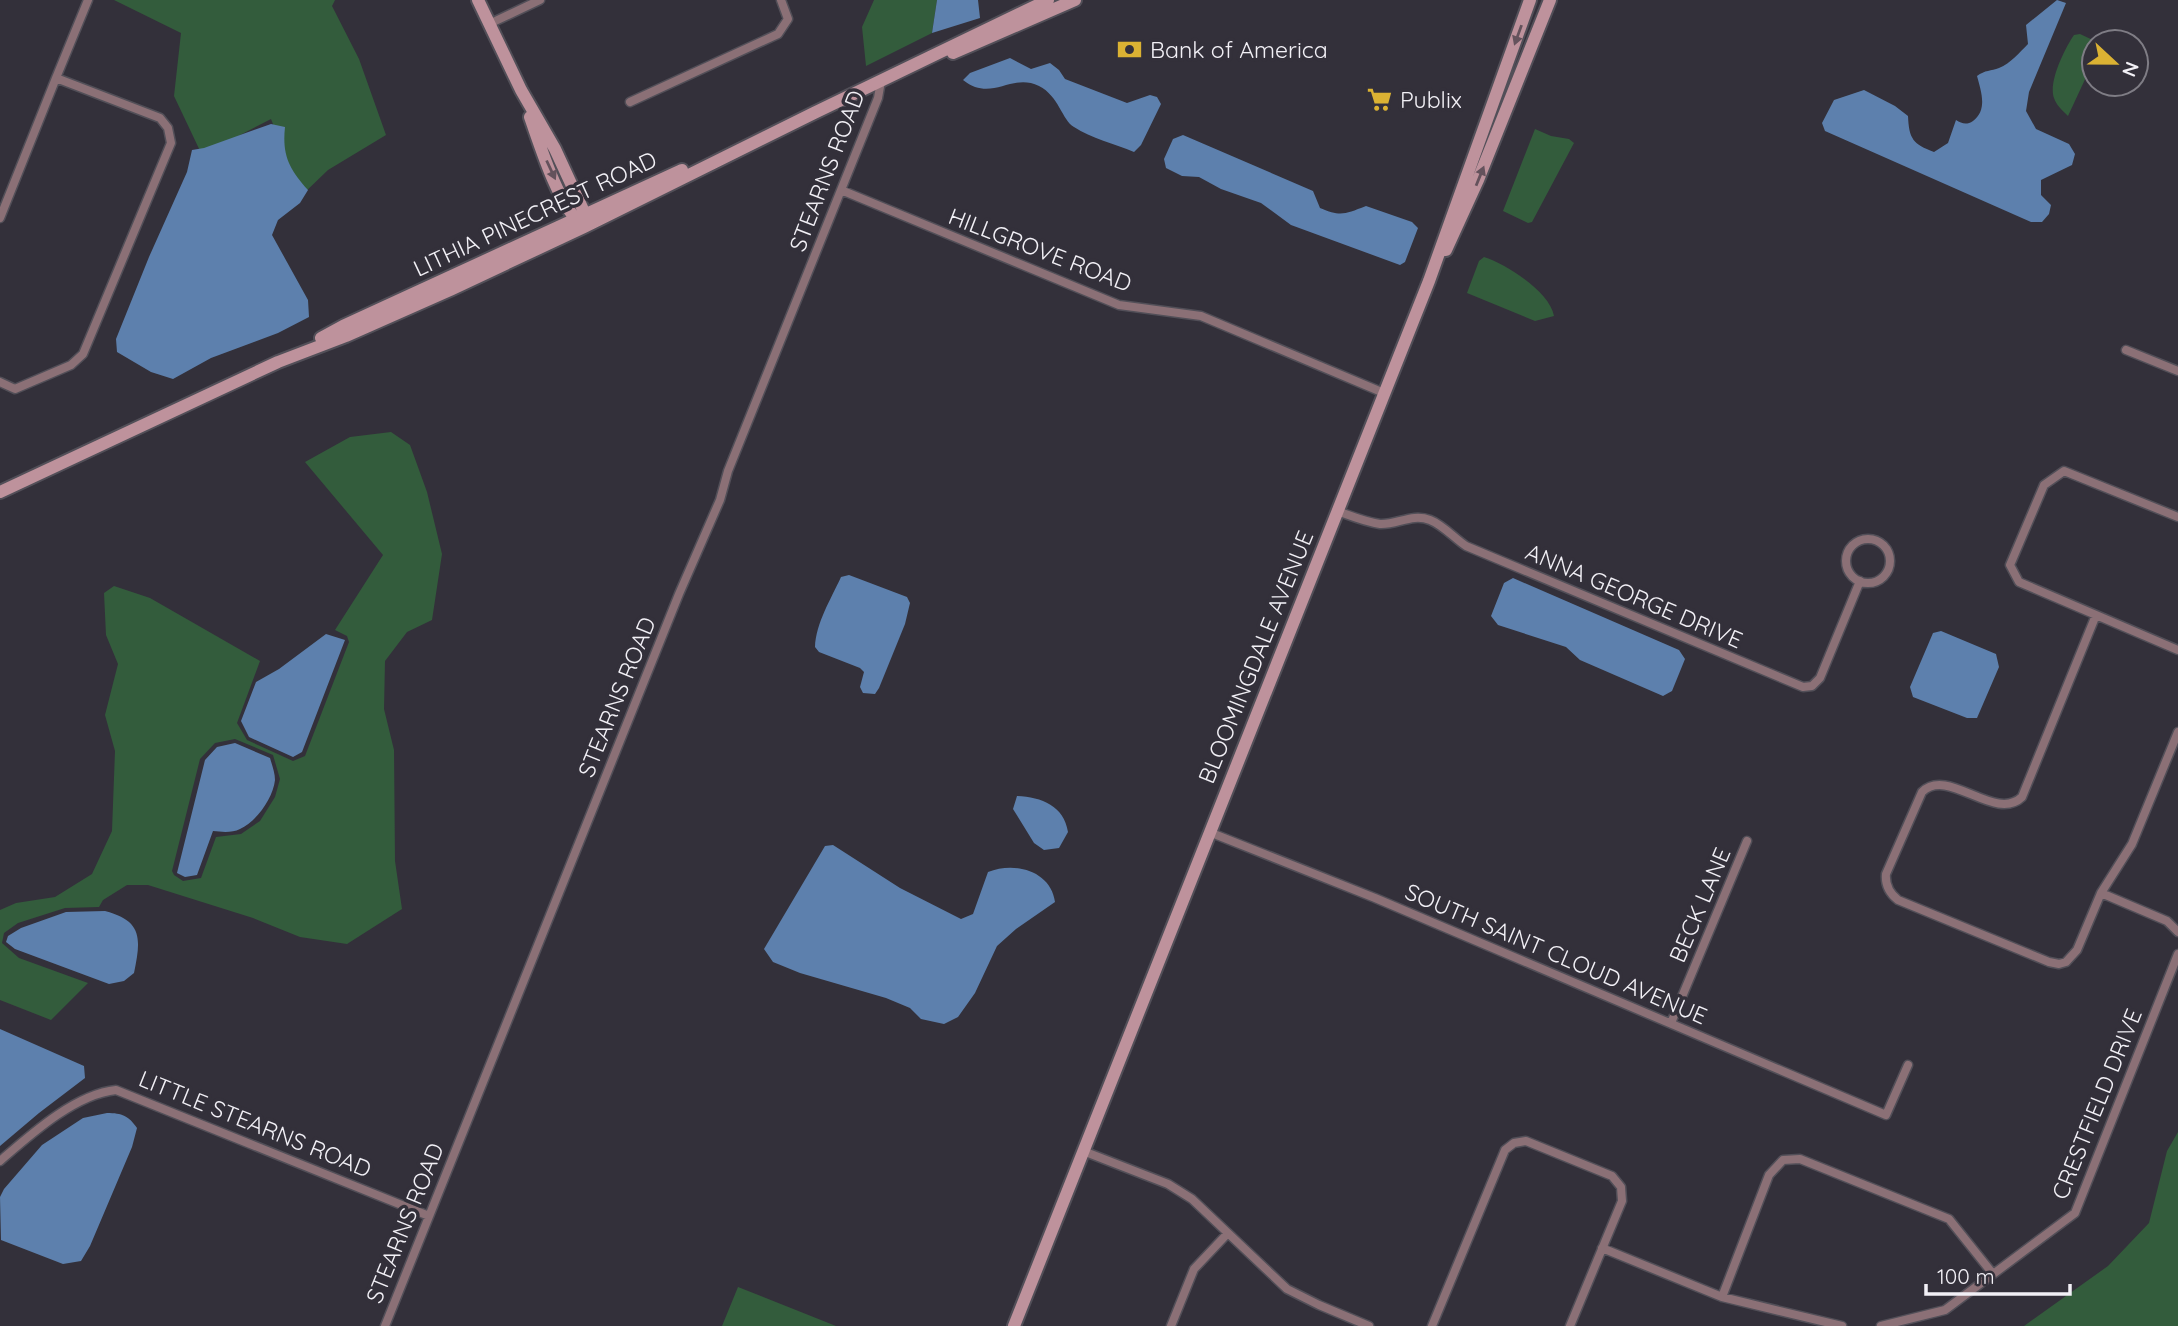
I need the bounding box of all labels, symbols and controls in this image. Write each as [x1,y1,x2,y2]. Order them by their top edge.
one-way arrow [1512,24,1523,45]
north arrow [2080,28,2150,98]
place label: Bank of America [1150,35,1328,64]
bank icon: Bank of America [1116,36,1144,64]
text: N [2117,58,2145,80]
place label: Publix [1400,85,1462,114]
street label: STEARNS ROAD [782,86,871,255]
supermarket icon: Publix [1366,86,1394,114]
street label: LITHIA PINECREST ROAD [408,144,661,283]
one-way arrow [545,160,556,180]
one-way arrow [1475,165,1486,186]
street label: HILLGROVE ROAD [945,201,1136,298]
street label: BLOOMINGDALE AVENUE [1192,526,1320,787]
street label: ANNA GEORGE DRIVE [1521,537,1747,654]
street label: STEARNS ROAD [571,612,662,781]
street label: BECK LANE [1662,843,1737,967]
street label: SOUTH SAINT CLOUD AVENUE [1401,877,1712,1030]
street label: CRESTFIELD DRIVE [2045,1004,2148,1203]
street label: LITTLE STEARNS ROAD [135,1064,376,1183]
street label: STEARNS ROAD [359,1138,450,1307]
scale bar [1926,1252,2070,1296]
text: 100 m [1937,1263,1995,1289]

